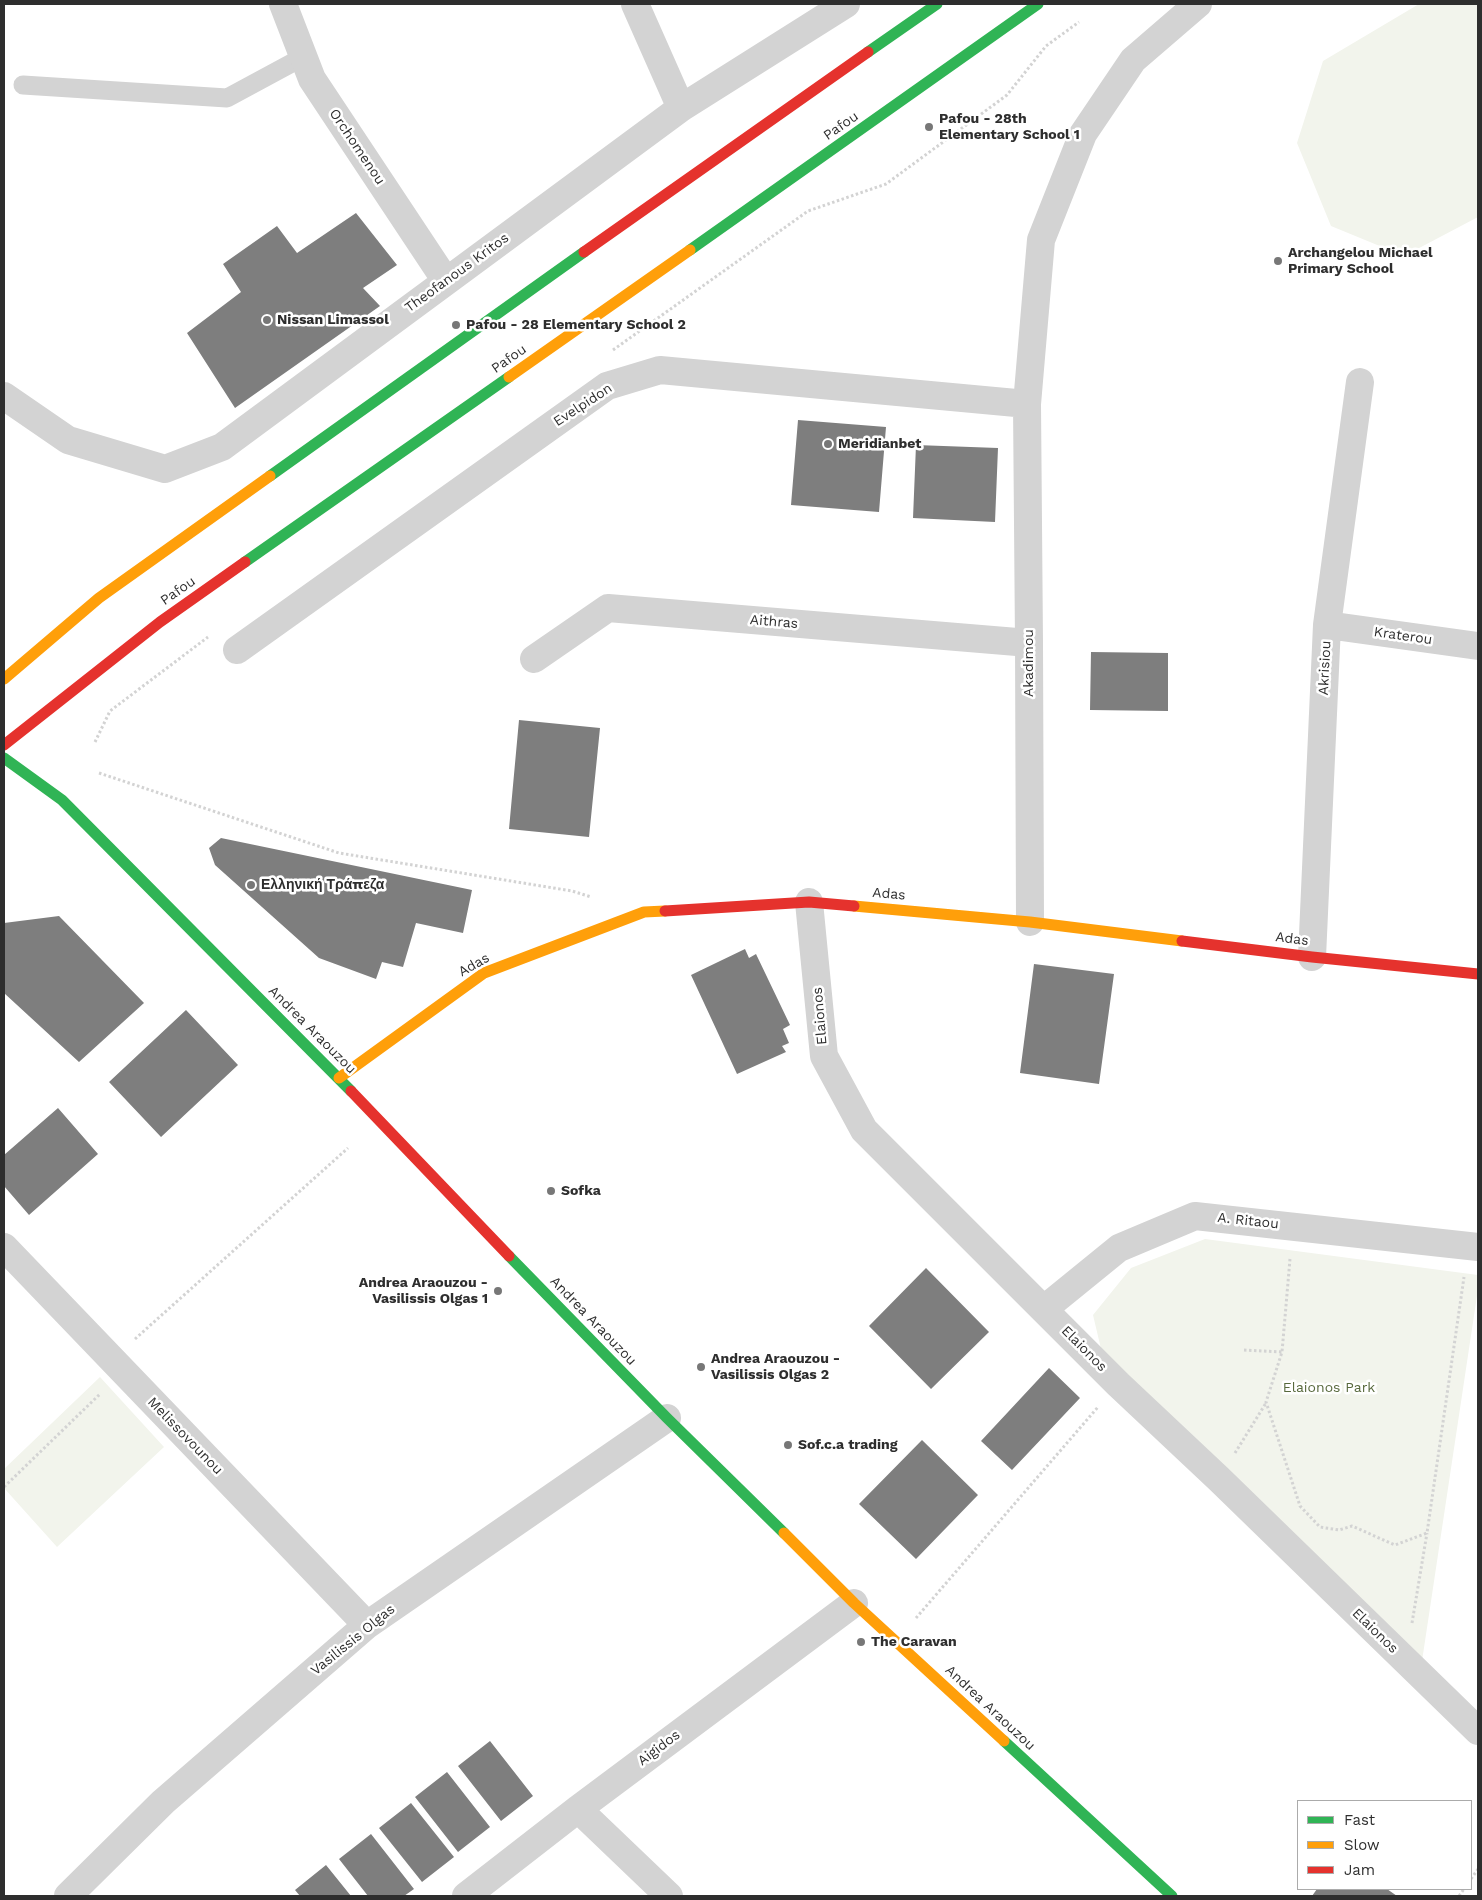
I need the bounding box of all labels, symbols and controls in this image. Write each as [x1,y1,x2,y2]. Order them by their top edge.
street label: Orchomenou [325,106,389,188]
street label: Pafou [820,108,862,144]
place label: Pafou - 28th Elementary School 1 [939,111,1080,144]
marker: Pafou - 28th Elementary School 1 [923,121,935,133]
street label: Theofanous Kritos [402,230,512,316]
place label: Archangelou Michael Primary School [1288,245,1433,278]
marker: Archangelou Michael Primary School [1272,255,1284,267]
place label: Nissan Limassol [277,312,389,328]
marker: Nissan Limassol [261,314,273,326]
place label: Pafou - 28 Elementary School 2 [466,317,686,333]
marker: Pafou - 28 Elementary School 2 [450,319,462,331]
street label: Pafou [488,341,530,377]
street label: Evelpidon [551,380,615,430]
place label: Meridianbet [838,436,921,452]
marker: Meridianbet [822,438,834,450]
street label: Pafou [157,573,199,609]
street label: Aithras [749,612,799,632]
street label: Kraterou [1373,624,1433,648]
street label: Akadimou [1021,629,1037,697]
street label: Akrisiou [1315,640,1335,696]
place label: Ελληνική Τράπεζα [261,877,384,893]
marker: Ελληνική Τράπεζα [245,879,257,891]
street label: Adas [872,884,906,904]
street label: Adas [1275,929,1309,949]
street label: Adas [455,949,493,981]
street label: Andrea Araouzou [265,983,359,1077]
street label: Elaionos [809,987,831,1045]
place label: Sofka [561,1183,601,1199]
marker: Sofka [545,1185,557,1197]
street label: A. Ritaou [1216,1209,1280,1233]
street label: Andrea Araouzou [546,1273,640,1369]
place label: Andrea Araouzou - Vasilissis Olgas 1 [359,1275,488,1308]
marker: Andrea Araouzou - Vasilissis Olgas 1 [492,1285,504,1297]
street label: Elaionos [1058,1323,1110,1375]
place label: Andrea Araouzou - Vasilissis Olgas 2 [711,1351,840,1384]
marker: Andrea Araouzou - Vasilissis Olgas 2 [695,1361,707,1373]
park label: Elaionos Park [1283,1380,1375,1396]
street label: Melissovounou [144,1394,226,1478]
place label: Sof.c.a trading [798,1437,898,1453]
marker: Sof.c.a trading [782,1439,794,1451]
street label: Vasilissis Olgas [308,1601,398,1679]
street label: Elaionos [1348,1605,1402,1657]
place label: The Caravan [871,1634,957,1650]
marker: The Caravan [855,1636,867,1648]
street label: Andrea Araouzou [941,1662,1039,1754]
street label: Aigidos [635,1727,683,1769]
legend [1297,1800,1472,1890]
text: Fast [1344,1811,1375,1829]
text: Slow [1344,1836,1380,1854]
text: Jam [1344,1861,1375,1879]

